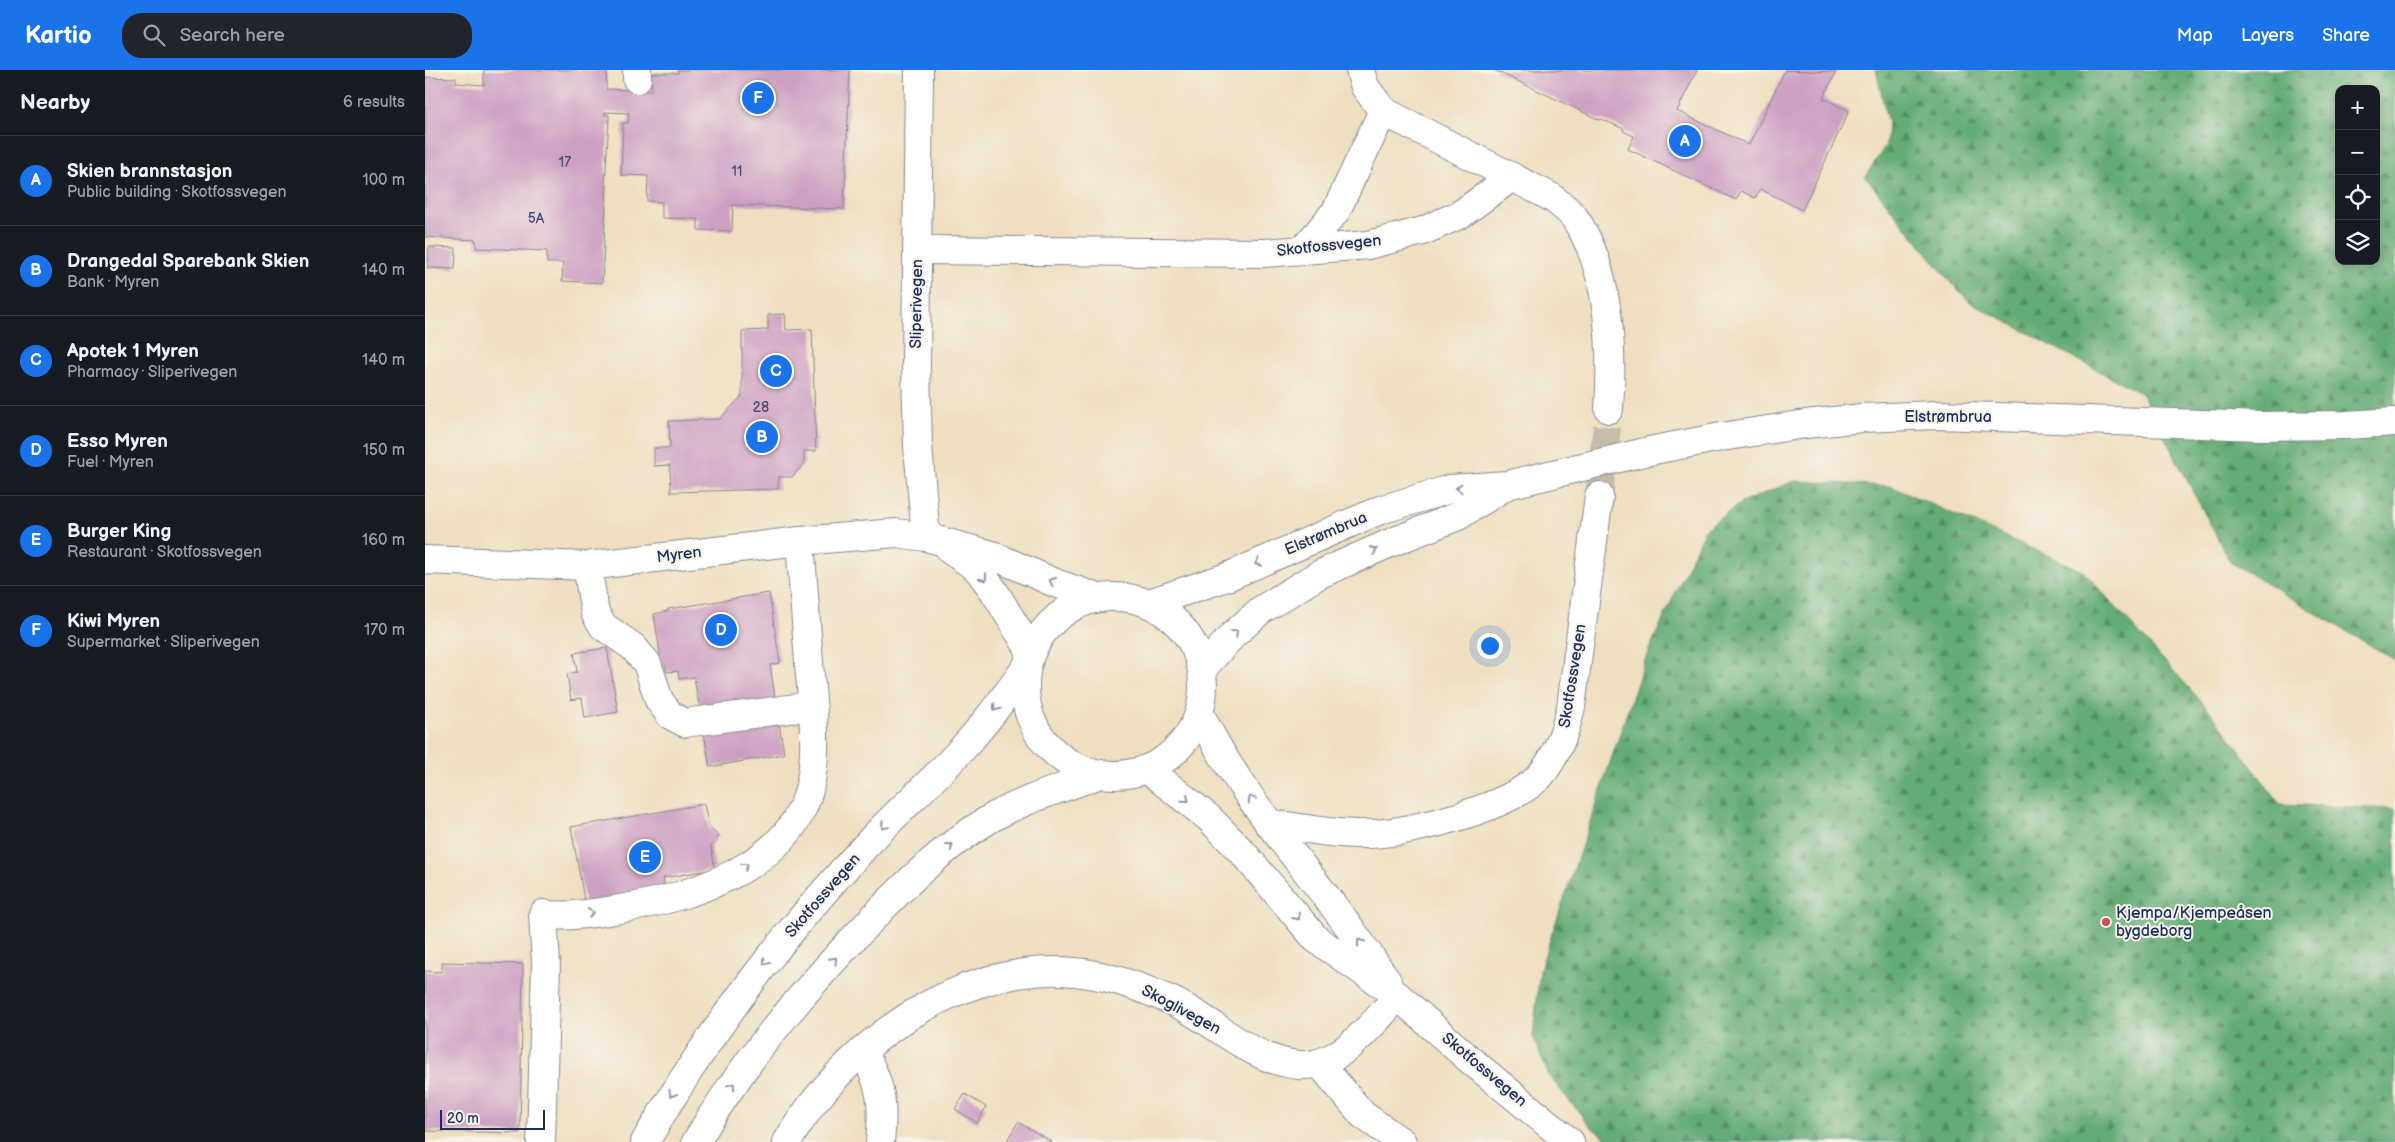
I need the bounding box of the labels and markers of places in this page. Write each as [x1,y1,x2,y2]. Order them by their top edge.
pin: F [742,79,774,117]
pin: A [1669,122,1701,160]
pin: C [760,352,792,390]
pin: B [746,418,778,456]
pin: D [705,611,737,649]
pin: E [629,838,661,876]
place label: Kjempa/Kjempeåsen bygdeborg [2116,904,2271,941]
marker: Kjempa/Kjempeåsen bygdeborg [2100,916,2112,928]

